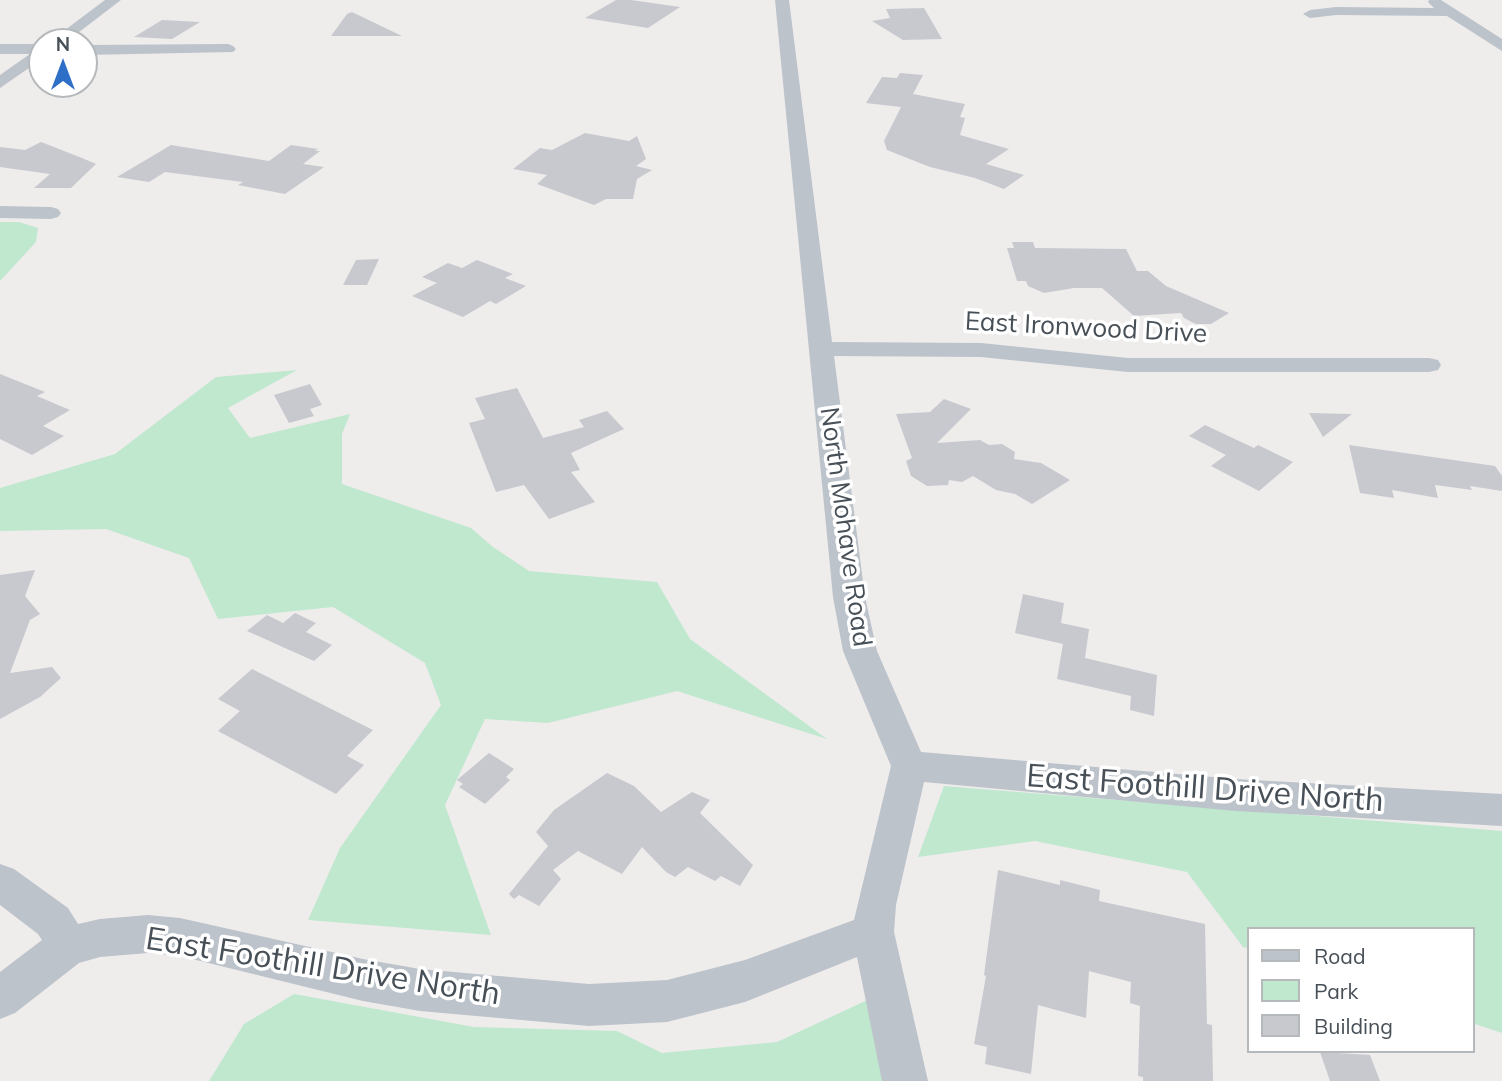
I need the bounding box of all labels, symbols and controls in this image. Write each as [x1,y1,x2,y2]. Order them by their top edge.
north arrow [28,28,98,98]
text: N [56,32,70,56]
street label: East Ironwood Drive [964,306,1208,350]
street label: North Mohave Road [813,405,877,649]
street label: East Foothill Drive North [1025,757,1385,821]
street label: East Foothill Drive North [143,920,503,1014]
legend [1246,927,1474,1053]
text: Road [1314,943,1365,969]
text: Park [1314,978,1358,1004]
text: Building [1314,1013,1393,1039]

